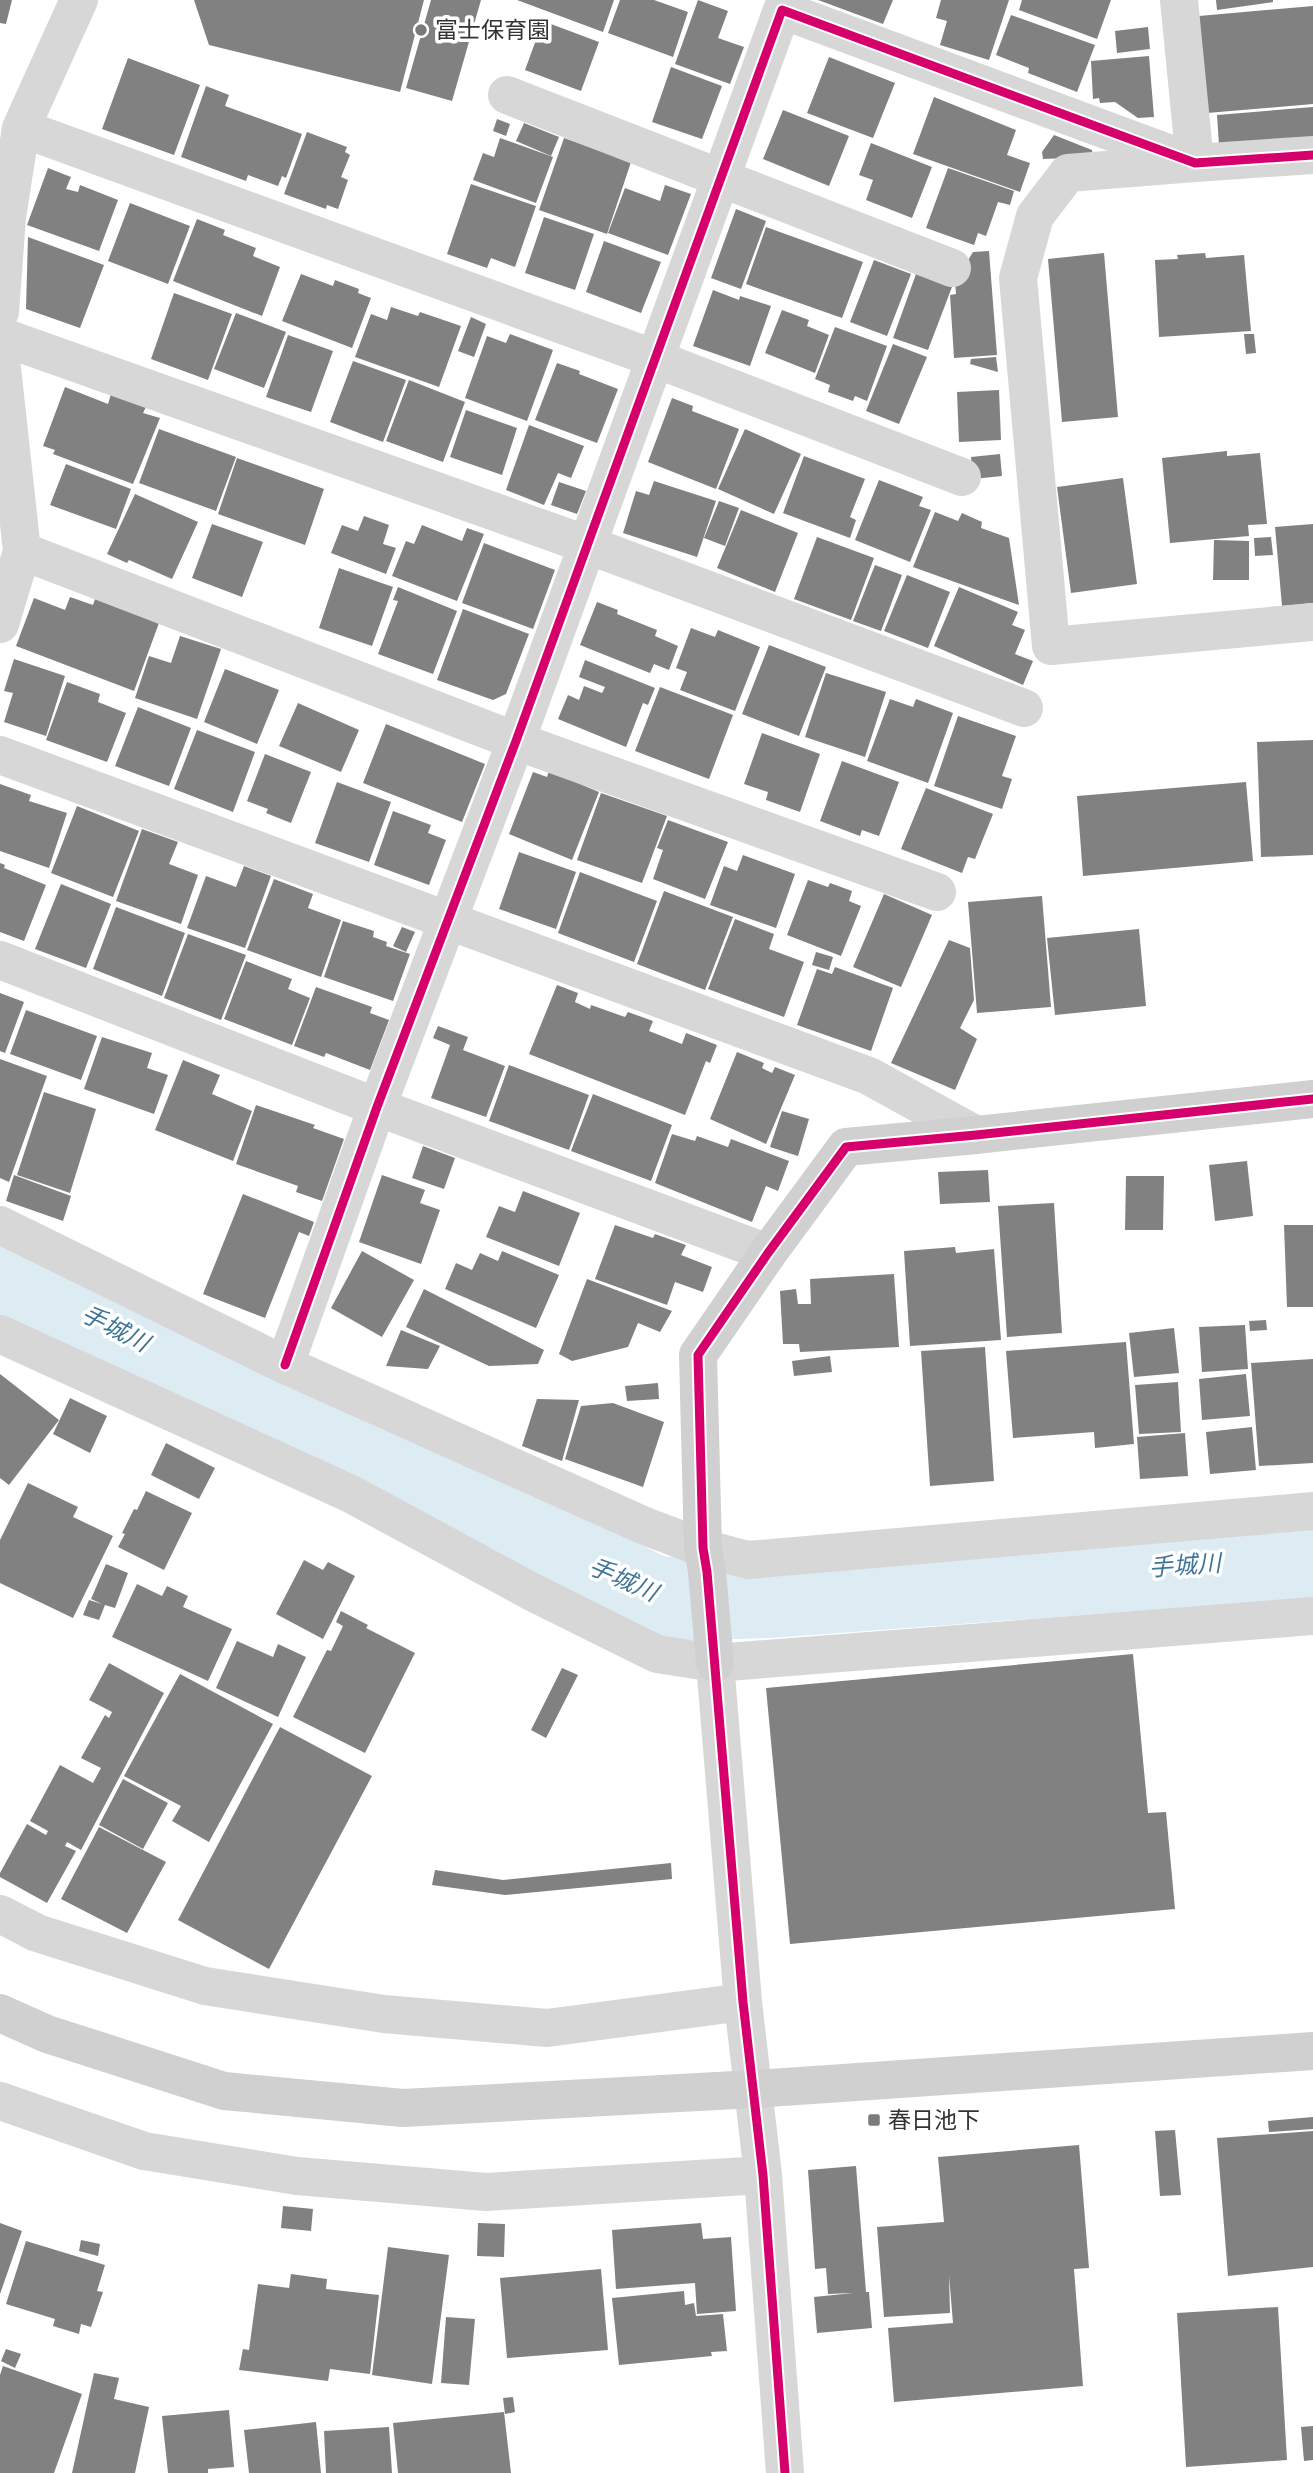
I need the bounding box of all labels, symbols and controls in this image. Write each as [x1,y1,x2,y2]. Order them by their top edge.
place label: 富士保育園 [435,14,550,47]
marker: 富士保育園 [413,22,429,38]
water label: 手城川 [75,1297,158,1362]
water label: 手城川 [1148,1546,1225,1586]
water label: 手城川 [583,1549,666,1612]
place label: 春日池下 [888,2104,980,2137]
marker: 春日池下 [866,2112,882,2128]

